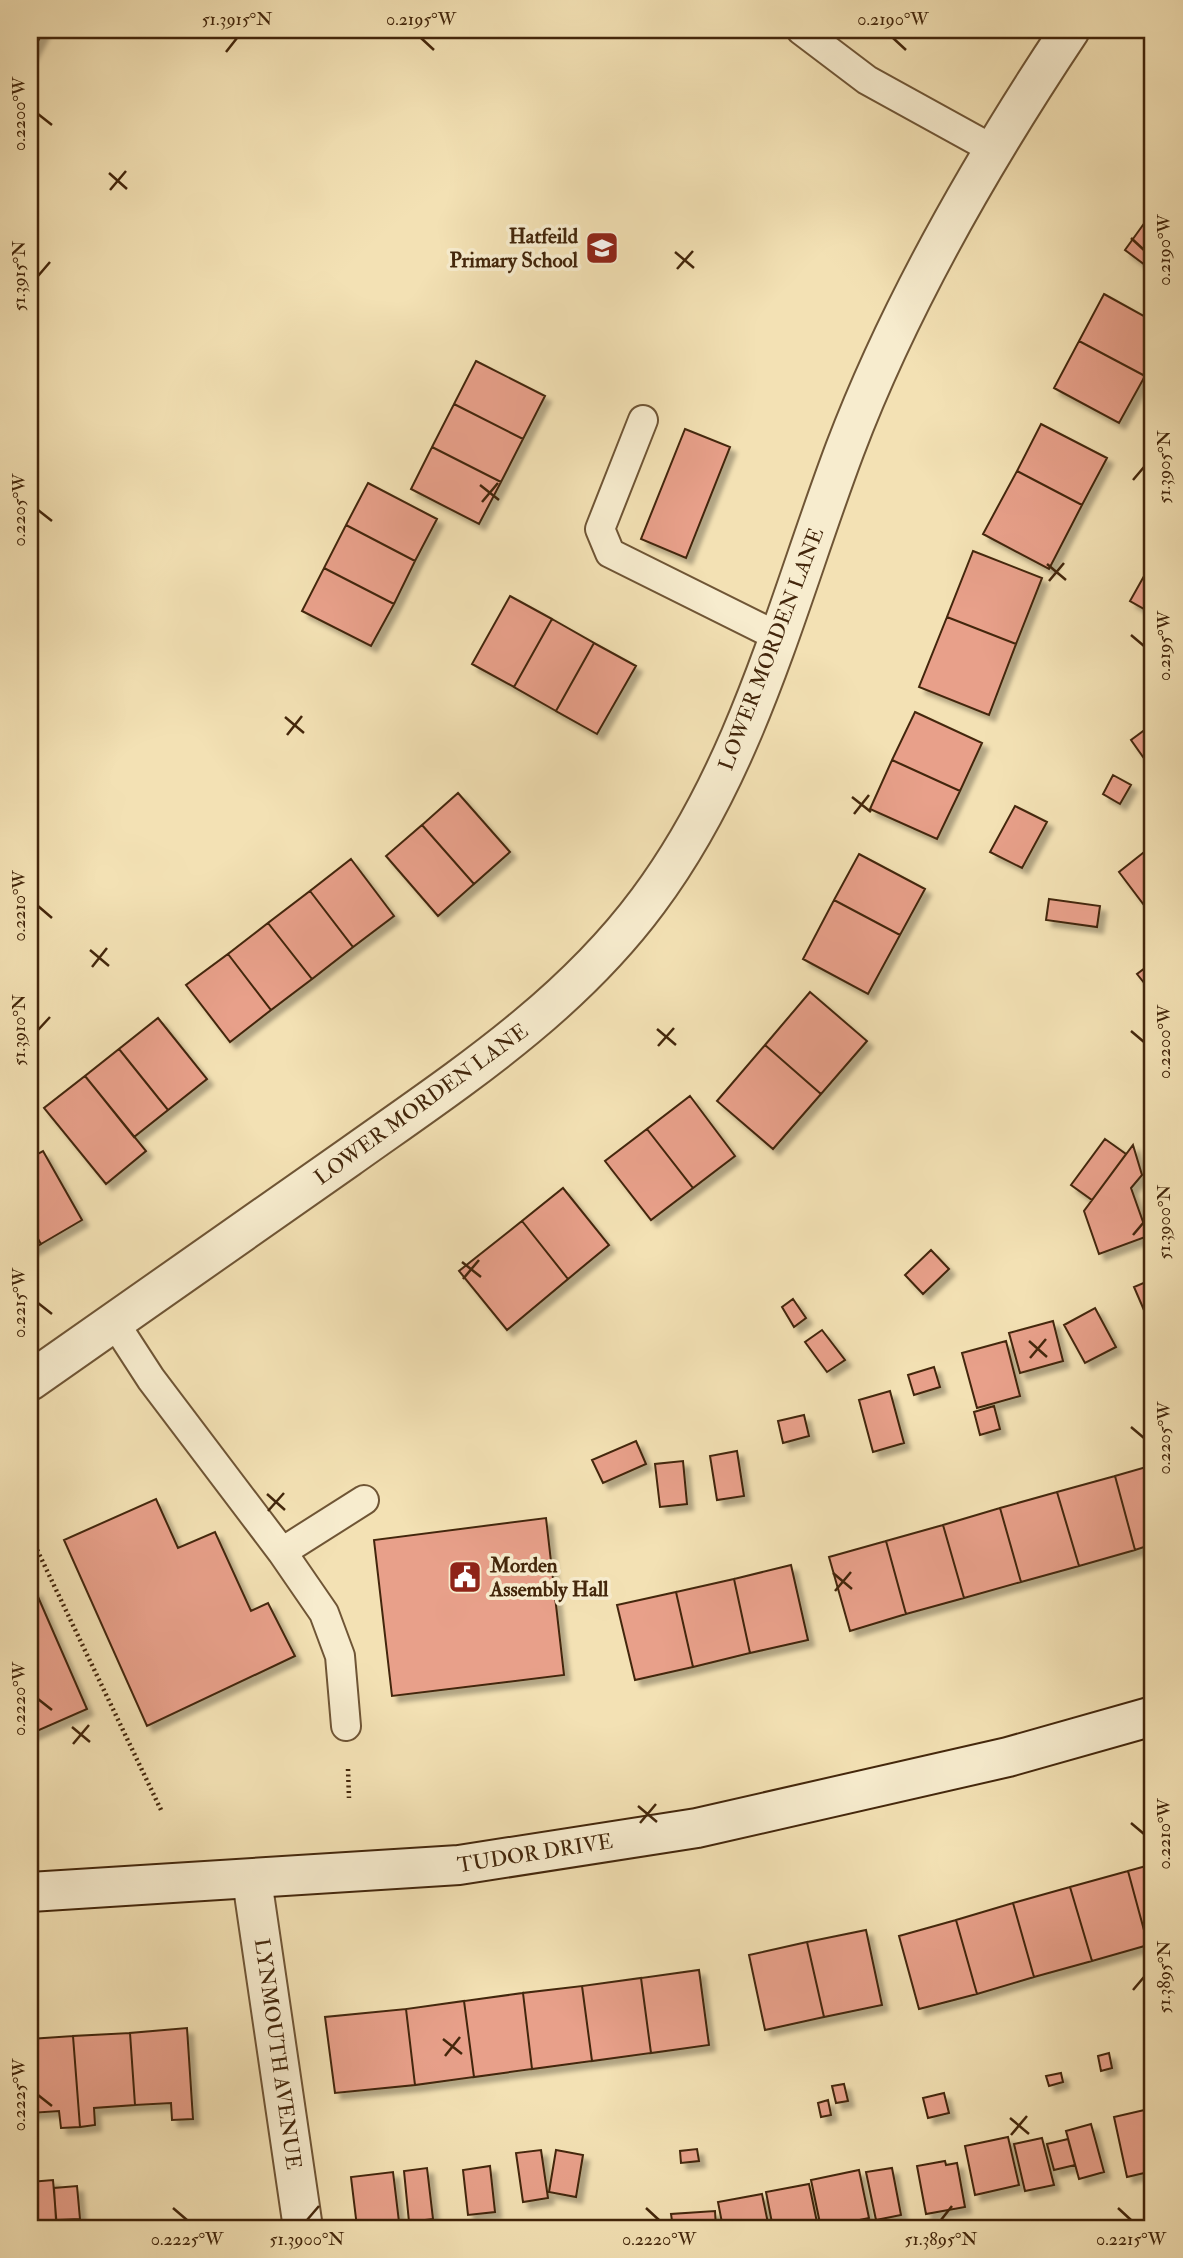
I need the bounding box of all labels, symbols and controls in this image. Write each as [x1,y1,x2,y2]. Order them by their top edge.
text: 51.3915°N [202,8,272,31]
text: 0.2195°W [386,8,457,31]
text: 0.2190°W [857,8,929,31]
text: 0.2200°W [8,76,31,151]
text: 0.2190°W [1153,214,1176,286]
place label: Hatfeild Primary School [449,223,579,274]
school or university icon: Hatfeild Primary School [583,229,621,267]
text: 51.3915°N [8,241,31,311]
text: 51.3905°N [1153,430,1176,504]
text: 0.2205°W [8,473,31,546]
street label: LOWER MORDEN LANE [713,524,830,774]
text: 0.2195°W [1153,610,1176,681]
text: 0.2210°W [8,870,31,942]
text: 51.3910°N [8,994,31,1066]
text: 0.2200°W [1153,1004,1176,1079]
street label: LOWER MORDEN LANE [309,1018,533,1191]
text: 51.3900°N [1153,1185,1176,1259]
text: 0.2215°W [8,1267,31,1338]
text: 0.2205°W [1153,1401,1176,1474]
place label: Morden Assembly Hall [489,1552,609,1603]
public building icon: Morden Assembly Hall [446,1558,484,1596]
text: 0.2220°W [8,1661,31,1736]
text: 0.2210°W [1153,1798,1176,1870]
street label: TUDOR DRIVE [455,1828,615,1879]
street label: LYNMOUTH AVENUE [248,1937,307,2171]
text: 51.3895°N [1153,1941,1176,2013]
text: 0.2225°W [8,2058,31,2131]
text: 0.2225°W [151,2228,224,2251]
text: 51.3900°N [270,2228,344,2251]
text: 0.2220°W [622,2228,697,2251]
text: 51.3895°N [905,2228,977,2251]
text: 0.2215°W [1096,2228,1167,2251]

